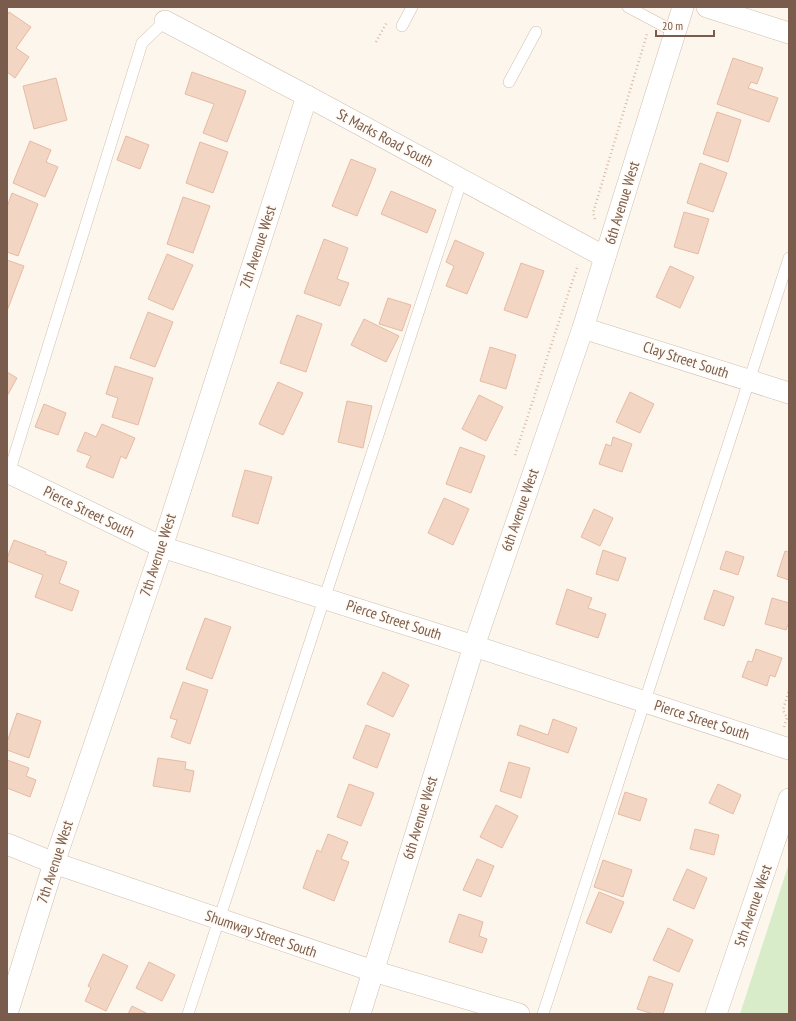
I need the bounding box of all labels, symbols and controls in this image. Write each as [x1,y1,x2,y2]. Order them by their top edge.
scale bar [656,12,714,38]
text: 20 m [662,18,683,33]
street label: St Marks Road South [334,104,437,171]
street label: 6th Avenue West [600,159,643,247]
street label: 7th Avenue West [235,203,280,291]
street label: Clay Street South [641,337,731,382]
street label: 6th Avenue West [497,466,543,554]
street label: Pierce Street South [40,481,138,542]
street label: 7th Avenue West [135,511,180,599]
street label: Pierce Street South [344,595,444,644]
street label: Pierce Street South [652,695,752,744]
street label: 6th Avenue West [398,774,441,862]
street label: 7th Avenue West [32,818,77,906]
street label: 5th Avenue West [730,862,776,950]
street label: Shumway Street South [203,906,320,962]

